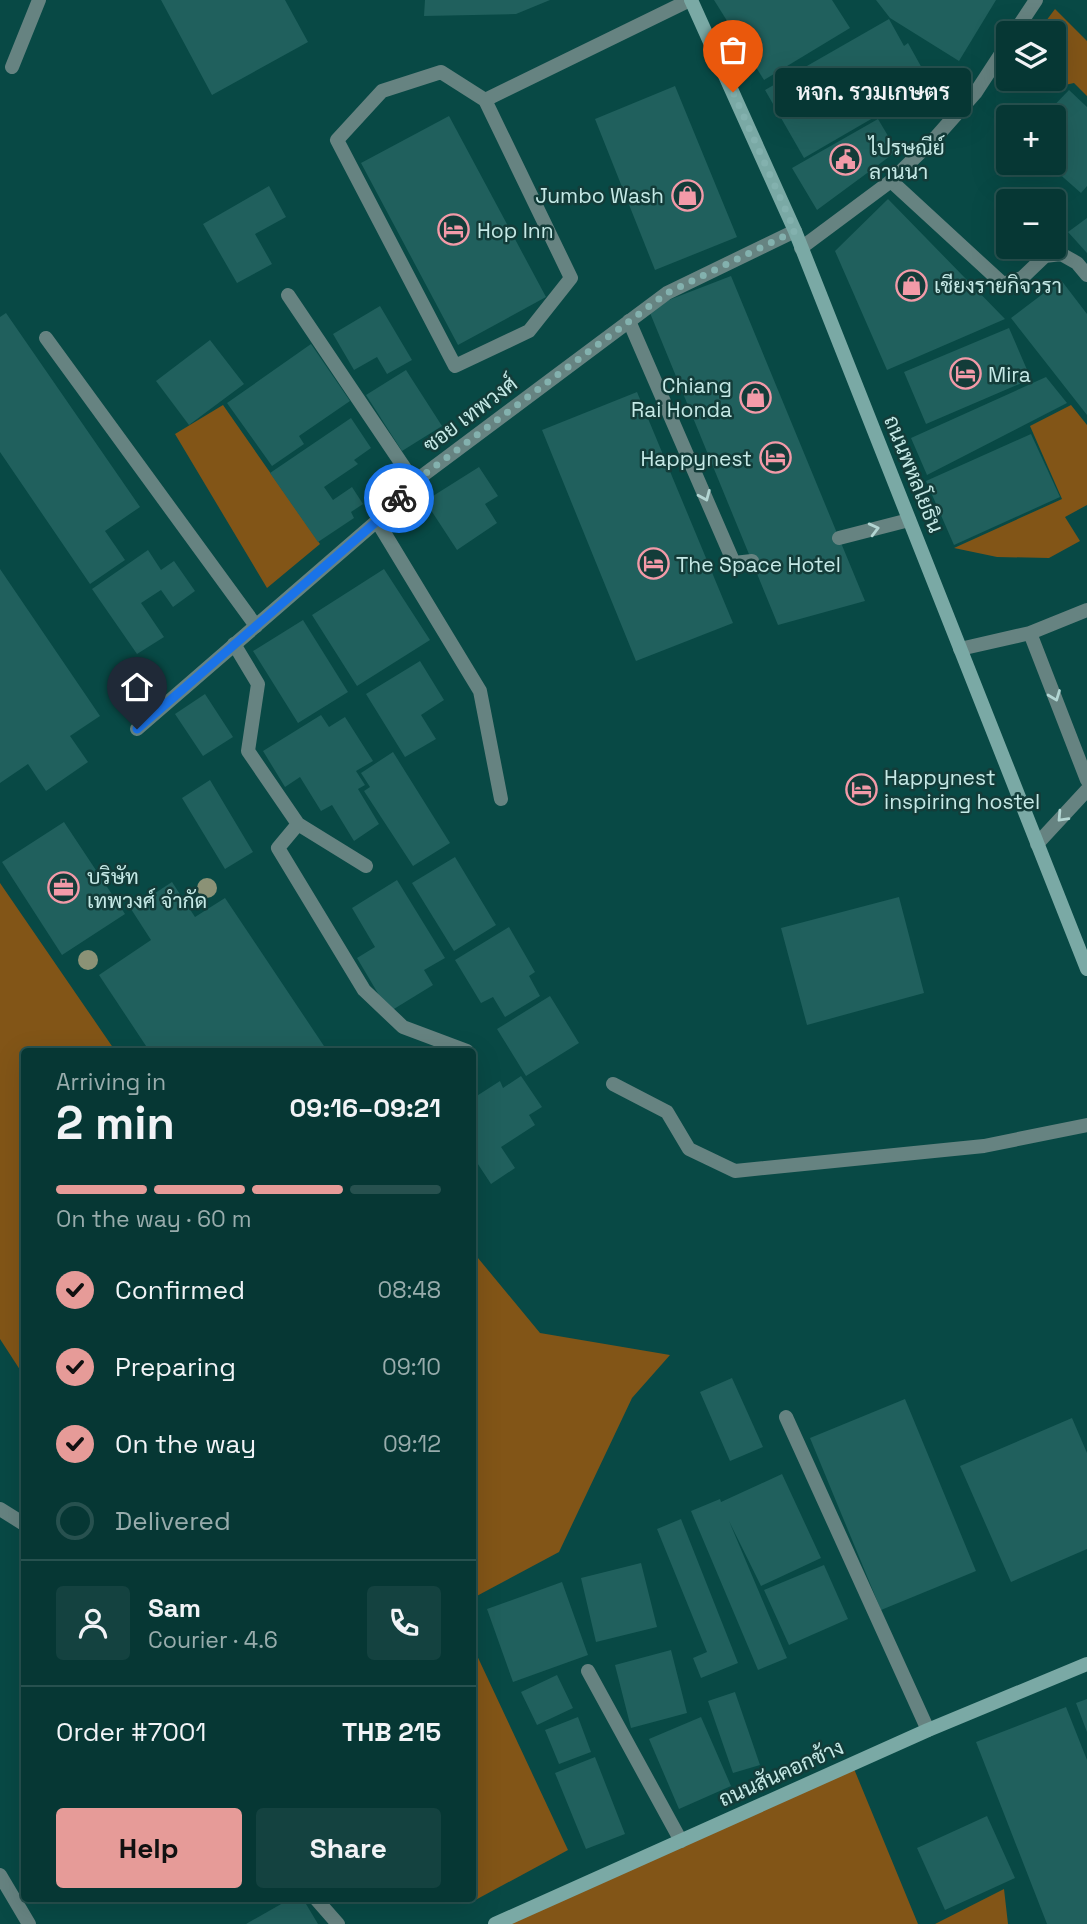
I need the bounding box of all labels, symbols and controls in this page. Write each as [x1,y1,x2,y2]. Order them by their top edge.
pin [703,20,763,92]
map controls [996,21,1066,259]
button: layers [996,21,1066,91]
icon: bag [714,31,752,69]
callout: หจก. รวมเกษตร [775,68,971,116]
text: หจก. รวมเกษตร [796,77,950,107]
button: + [996,105,1066,175]
place label: ไปรษณีย์ ลานนา [867,134,945,185]
public building icon: ไปรษณีย์ ลานนา [829,142,863,176]
shop icon: Jumbo Wash [670,178,704,212]
place label: Jumbo Wash [535,182,664,209]
button: − [996,189,1066,259]
hotel icon: Hop Inn [437,213,471,247]
place label: Hop Inn [477,217,554,244]
shop icon: เชียงรายกิจวรา [894,268,928,302]
place label: เชียงรายกิจวรา [934,272,1062,299]
hotel icon: Mira [948,357,982,391]
place label: Mira [988,361,1031,388]
street label: ซอย เทพวงศ์ [418,370,522,458]
place label: Chiang Rai Honda [631,372,732,423]
shop icon: Chiang Rai Honda [738,380,772,414]
street label: ถนนพหลโยธิน [878,411,950,537]
hotel icon: Happynest [758,441,792,475]
place label: Happynest [640,445,752,472]
courier [364,463,434,533]
icon: bike [380,479,418,517]
one-way arrow [697,489,711,502]
one-way arrow [868,523,880,537]
hotel icon: The Space Hotel [636,547,670,581]
place label: The Space Hotel [676,551,841,578]
pin [107,657,167,729]
icon: home [118,668,156,706]
one-way arrow [1047,690,1061,702]
place label: Happynest inspiring hostel [884,764,1040,815]
hotel icon: Happynest inspiring hostel [844,772,878,806]
one-way arrow [1058,809,1071,822]
place label: บริษัท เทพวงศ์ จำกัด [87,863,207,914]
office icon: บริษัท เทพวงศ์ จำกัด [47,871,81,905]
text: Arriving in [56,1067,166,1097]
text: 09:16–09:21 [289,1091,441,1125]
text: 2 min [56,1094,175,1152]
text: On the way · 60 m [56,1204,251,1234]
icon: check [56,1271,94,1309]
text: Confirmed [115,1273,245,1307]
text: 08:48 [377,1275,441,1305]
icon: check [56,1348,94,1386]
text: Preparing [115,1350,236,1384]
text: 09:10 [382,1352,441,1382]
icon: check [56,1425,94,1463]
text: On the way [115,1427,256,1461]
text: 09:12 [383,1429,441,1459]
text: Delivered [115,1504,231,1538]
button: person [56,1586,130,1660]
button: phone [367,1586,441,1660]
text: Sam [148,1591,201,1625]
text: Courier · 4.6 [148,1625,278,1655]
text: Order #7001 [56,1715,206,1749]
text: THB 215 [342,1715,441,1749]
street label: ถนนสันคอกช้าง [714,1733,848,1813]
button: Help [56,1808,242,1888]
button: Share [256,1808,441,1888]

